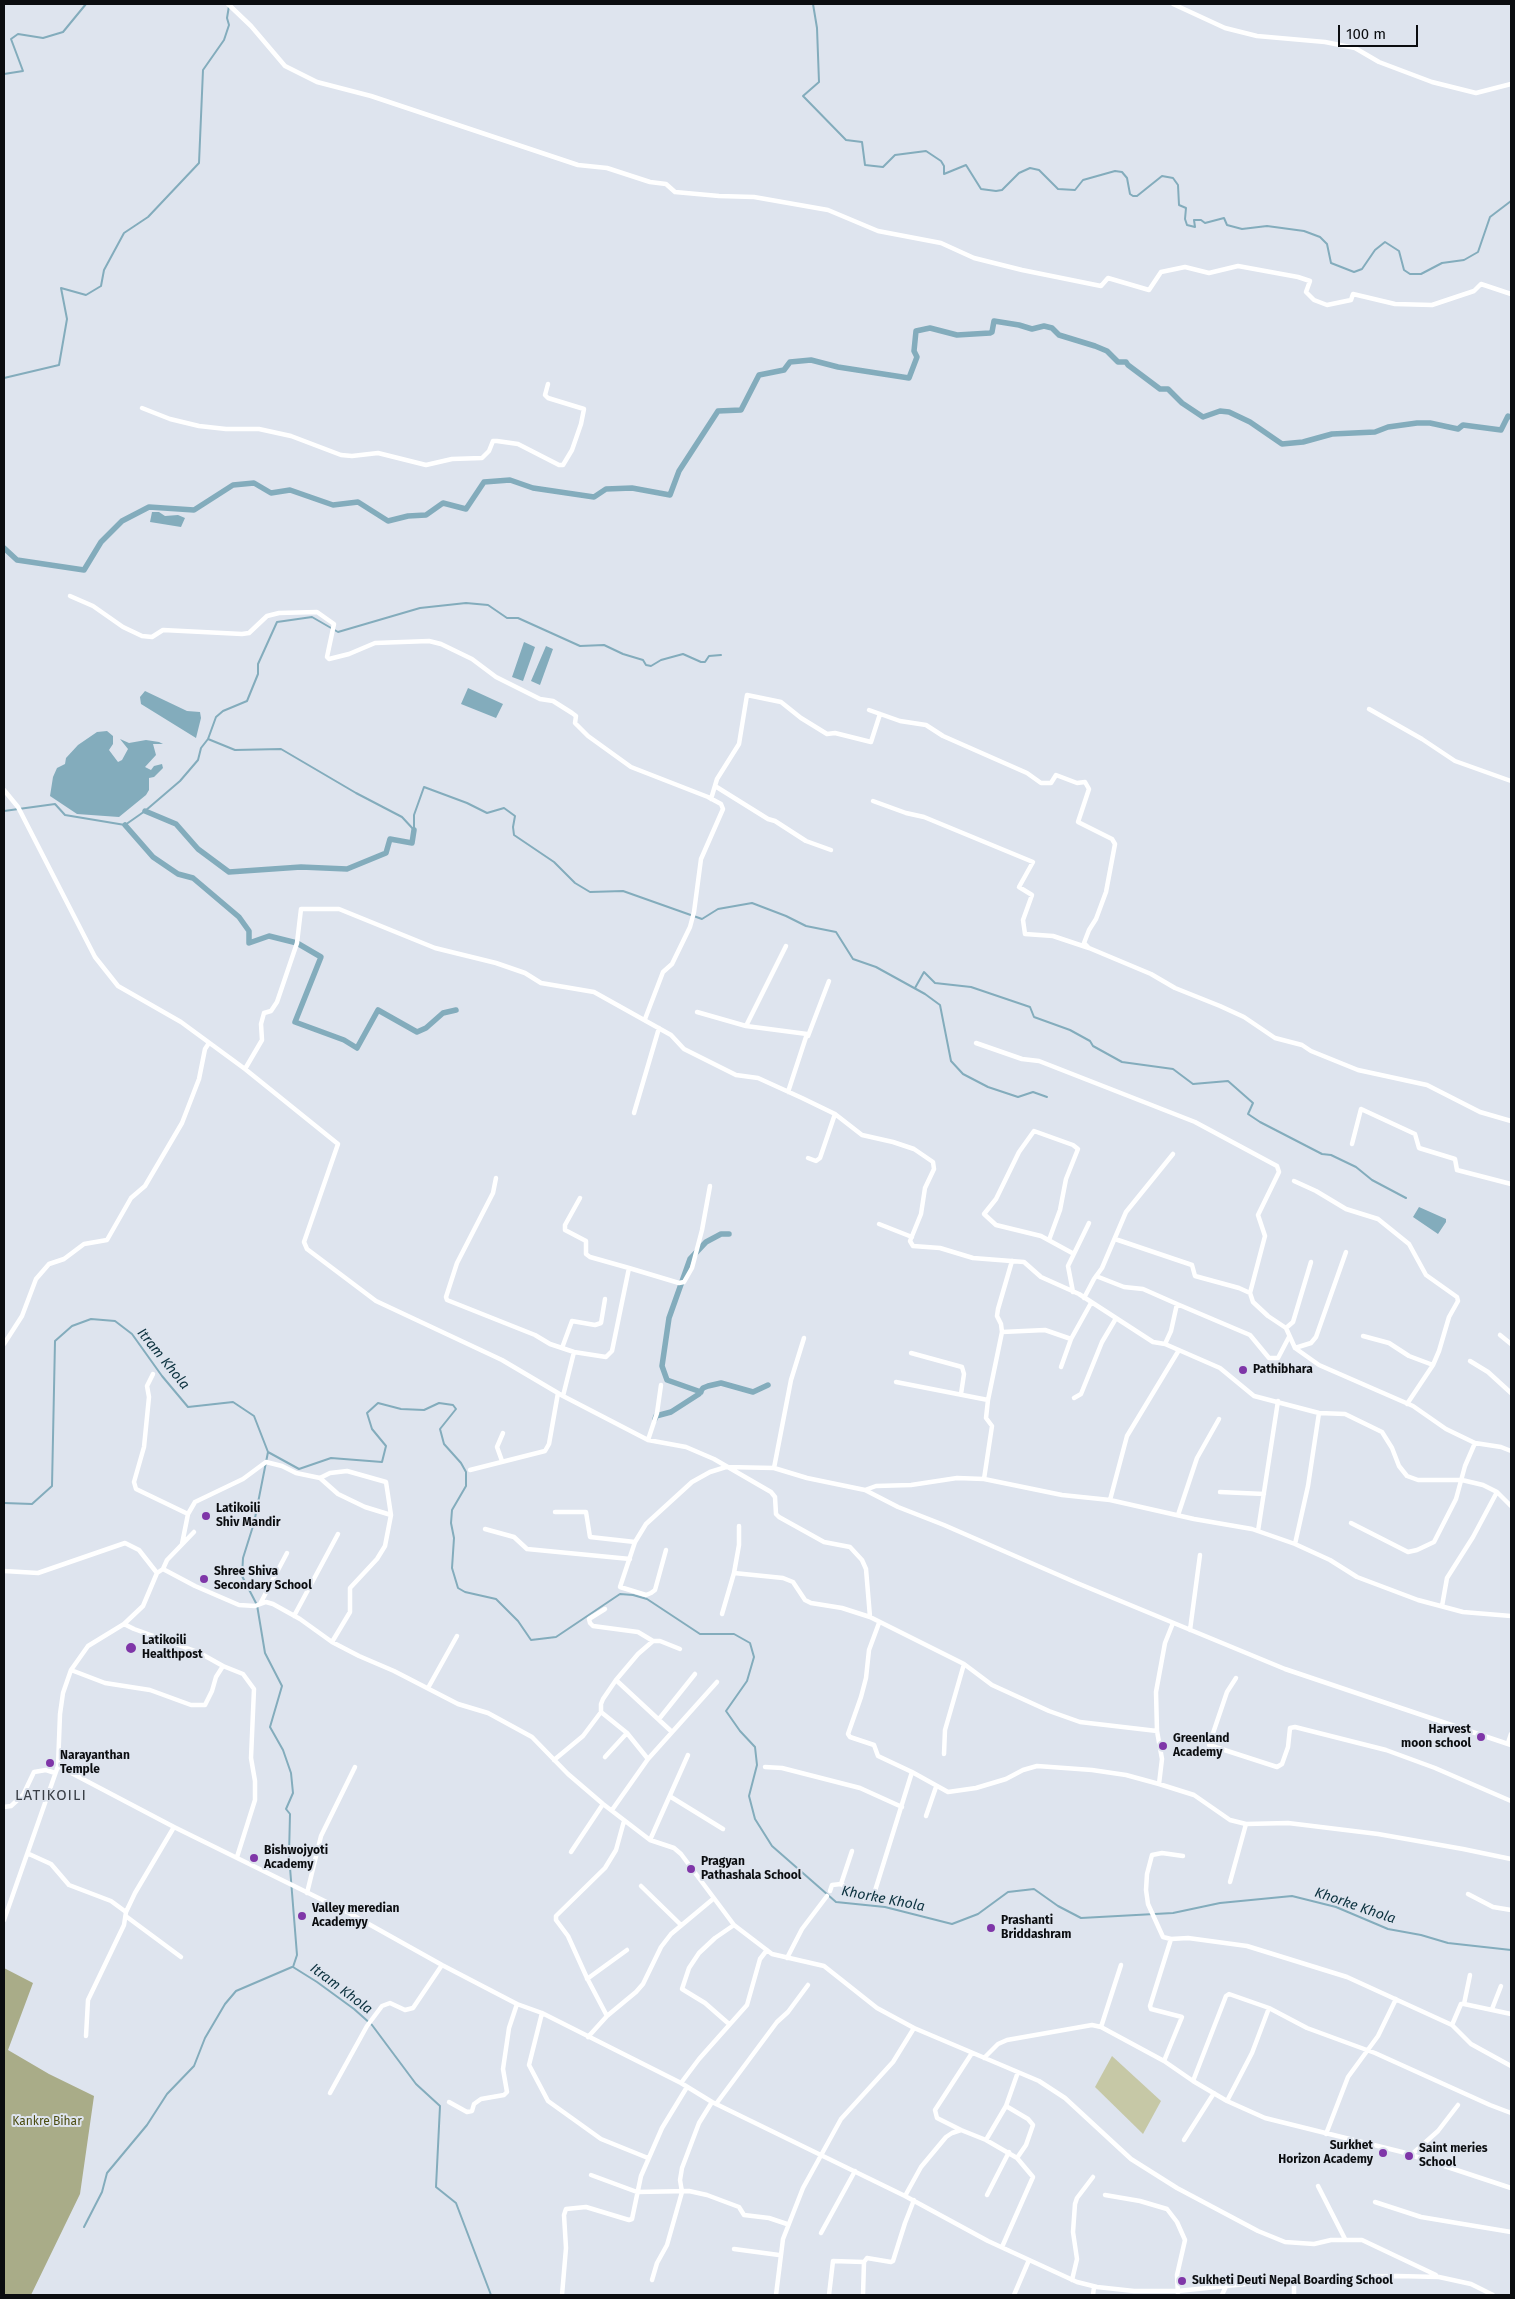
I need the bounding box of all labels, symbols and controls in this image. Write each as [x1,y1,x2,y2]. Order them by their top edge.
scale bar [1340,15,1420,47]
text: 100 m [1346,25,1386,43]
water label: Itram Khola [133,1325,193,1393]
place label: Pathibhara [1253,1363,1313,1377]
marker: Pathibhara [1237,1364,1249,1376]
place label: Latikoili Shiv Mandir [216,1502,280,1530]
marker: Latikoili Shiv Mandir [200,1510,212,1522]
place label: Shree Shiva Secondary School [214,1565,312,1593]
marker: Shree Shiva Secondary School [198,1573,210,1585]
place label: Latikoili Healthpost [142,1634,203,1662]
marker: Latikoili Healthpost [124,1641,138,1655]
place label: Harvest moon school [1401,1723,1471,1751]
marker: Harvest moon school [1475,1731,1487,1743]
place label: Greenland Academy [1173,1732,1230,1760]
marker: Greenland Academy [1157,1740,1169,1752]
place label: Narayanthan Temple [60,1749,130,1777]
marker: Narayanthan Temple [44,1757,56,1769]
district label: LATIKOILI [14,1787,88,1805]
place label: Bishwojyoti Academy [264,1844,328,1872]
marker: Bishwojyoti Academy [248,1852,260,1864]
place label: Pragyan Pathashala School [701,1855,801,1883]
marker: Pragyan Pathashala School [685,1863,697,1875]
water label: Khorke Khola [840,1883,926,1915]
water label: Khorke Khola [1312,1884,1398,1928]
place label: Valley meredian Academyy [312,1902,399,1930]
marker: Valley meredian Academyy [296,1910,308,1922]
place label: Prashanti Briddashram [1001,1914,1071,1942]
marker: Prashanti Briddashram [985,1922,997,1934]
water label: Itram Khola [306,1960,376,2018]
park label: Kankre Bihar [12,2115,82,2129]
place label: Surkhet Horizon Academy [1278,2139,1373,2167]
place label: Saint meries School [1419,2142,1488,2170]
marker: Surkhet Horizon Academy [1377,2147,1389,2159]
marker: Saint meries School [1403,2150,1415,2162]
place label: Sukheti Deuti Nepal Boarding School [1192,2274,1393,2288]
marker: Sukheti Deuti Nepal Boarding School [1176,2275,1188,2287]

